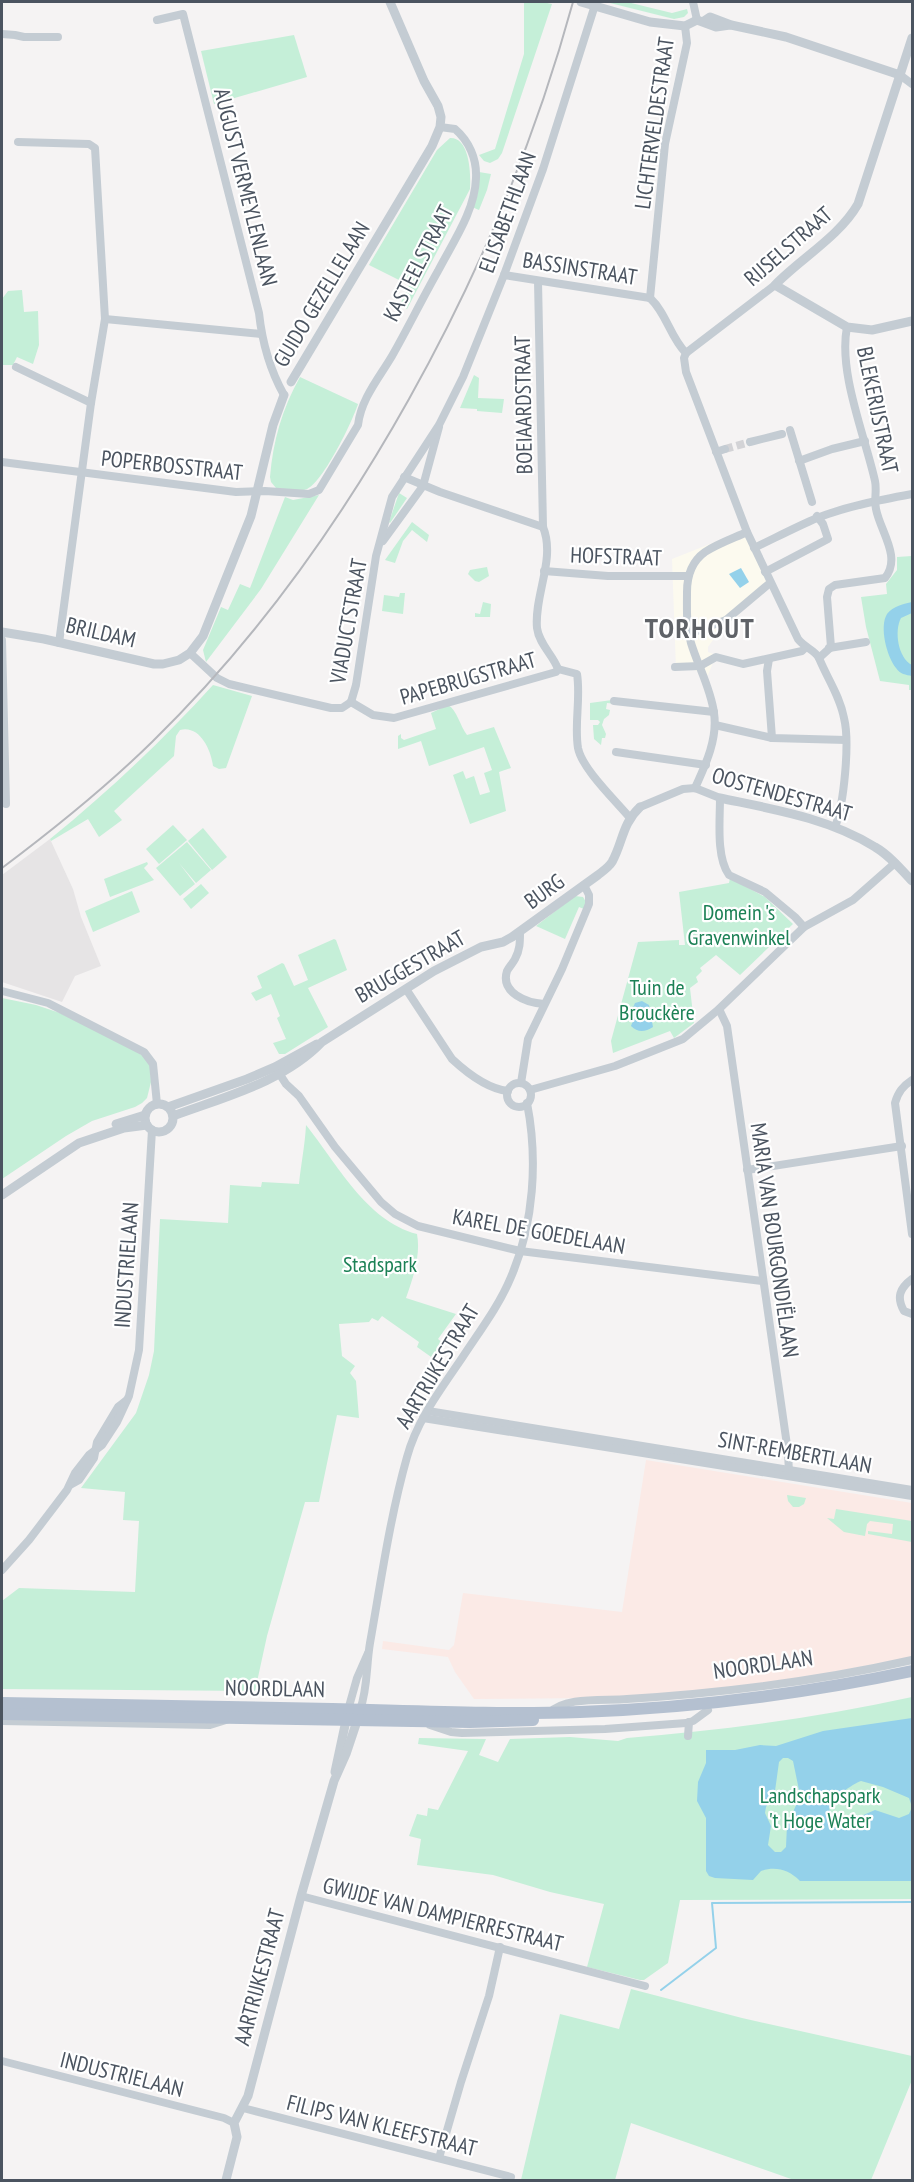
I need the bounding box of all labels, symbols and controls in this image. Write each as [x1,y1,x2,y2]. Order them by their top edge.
street label: LICHTERVELDESTRAAT [628,35,680,211]
street label: AUGUST VERMEYLENLAAN [208,85,284,289]
street label: ELISABETHLAAN [472,148,542,276]
street label: KASTEELSTRAAT [377,200,459,326]
street label: RIJSELSTRAAT [738,200,838,292]
street label: GUIDO GEZELLELAAN [267,216,375,372]
street label: BASSINSTRAAT [521,245,639,291]
street label: BOEIAARDSTRAAT [508,335,538,475]
street label: BLEKERIJSTRAAT [851,344,905,476]
street label: POPERBOSSTRAAT [100,444,244,486]
street label: HOFSTRAAT [570,540,662,572]
street label: VIADUCTSTRAAT [323,556,373,687]
district label: TORHOUT [645,609,755,646]
street label: BRILDAM [63,610,139,654]
street label: PAPEBRUGSTRAAT [397,645,540,711]
street label: OOSTENDESTRAAT [709,761,855,827]
street label: BURG [519,867,569,915]
park label: Domein 's Gravenwinkel [688,898,791,951]
street label: BRUGGESTRAAT [350,923,470,1009]
park label: Tuin de Brouckère [619,973,695,1026]
street label: MARIA VAN BOURGONDIËLAAN [745,1121,805,1359]
street label: INDUSTRIELAAN [108,1201,144,1329]
street label: KAREL DE GOEDELAAN [451,1202,627,1260]
park label: Stadspark [343,1250,418,1278]
street label: AARTRIJKESTRAAT [389,1299,485,1433]
street label: SINT-REMBERTLAAN [716,1425,874,1479]
street label: NOORDLAAN [712,1643,814,1685]
street label: NOORDLAAN [225,1673,325,1703]
park label: Landschapspark 't Hoge Water [760,1781,881,1834]
street label: GWIJDE VAN DAMPIERRESTRAAT [320,1871,566,1957]
street label: AARTRIJKESTRAAT [227,1906,291,2048]
street label: INDUSTRIELAAN [57,2045,187,2103]
street label: FILIPS VAN KLEEFSTRAAT [284,2088,480,2162]

